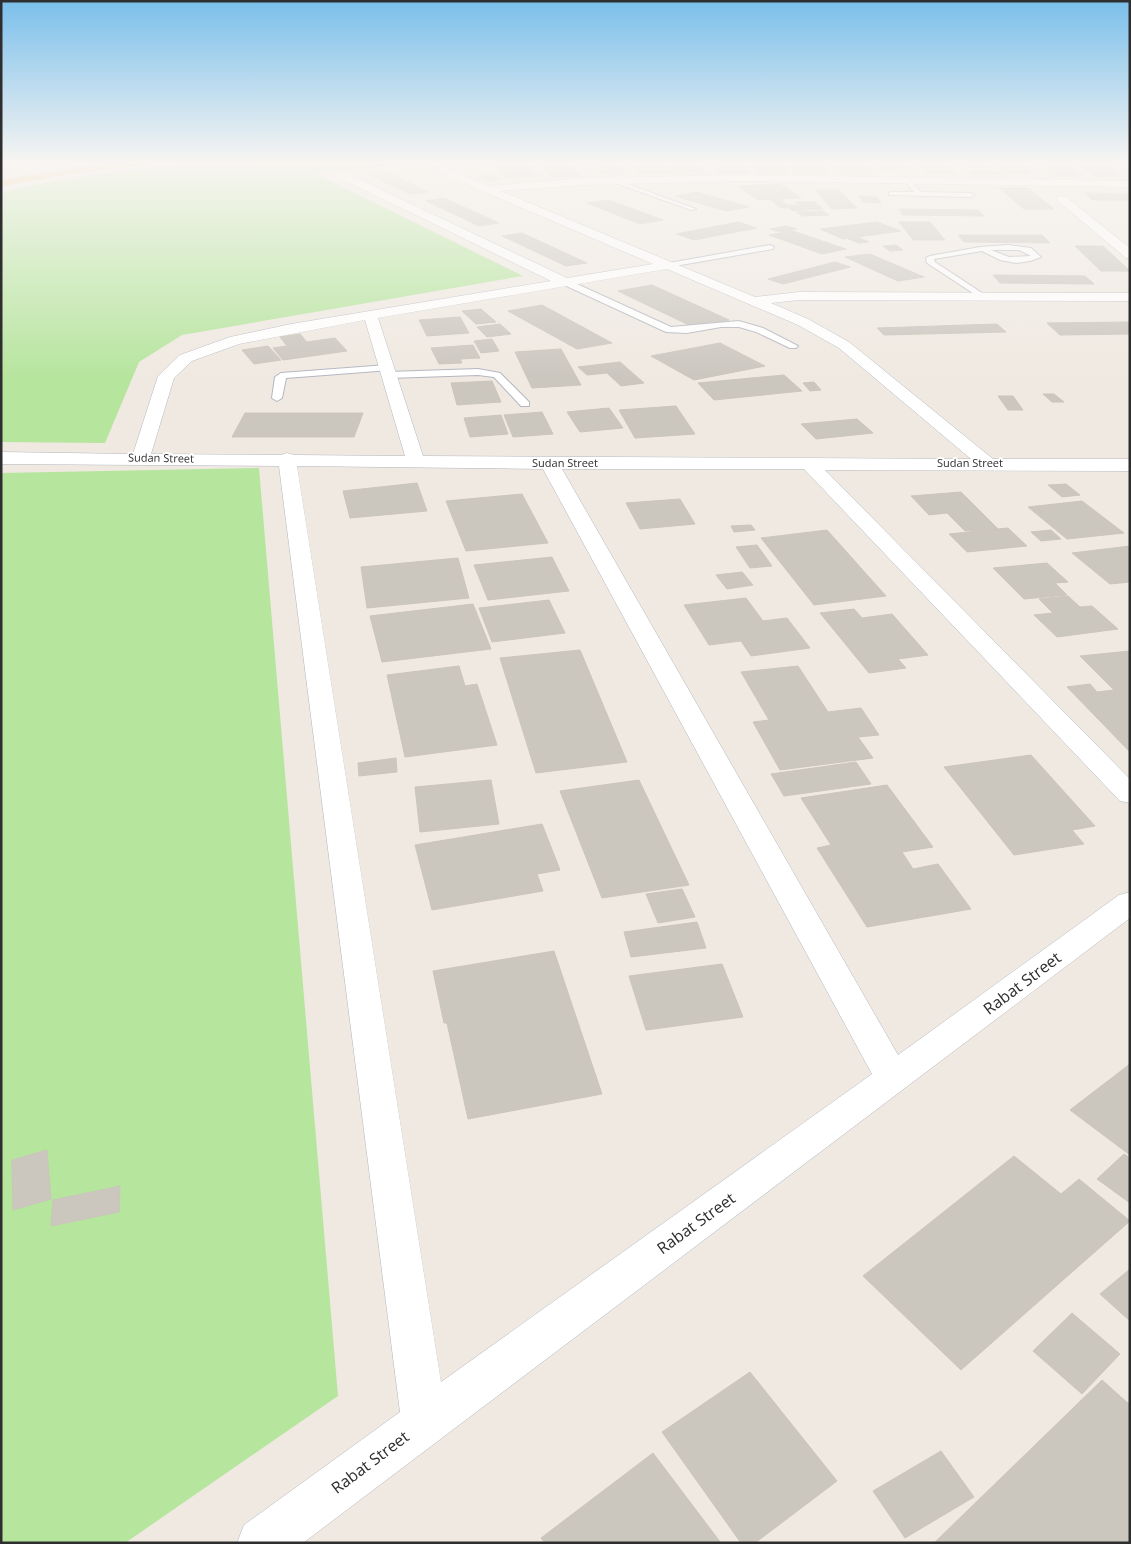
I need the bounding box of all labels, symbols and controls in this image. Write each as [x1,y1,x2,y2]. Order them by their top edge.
street label: Sudan Street [128,449,194,466]
street label: Sudan Street [532,455,598,470]
street label: Sudan Street [937,455,1003,470]
street label: Rabat Street [979,946,1066,1019]
street label: Rabat Street [652,1187,740,1259]
street label: Rabat Street [327,1425,414,1498]

